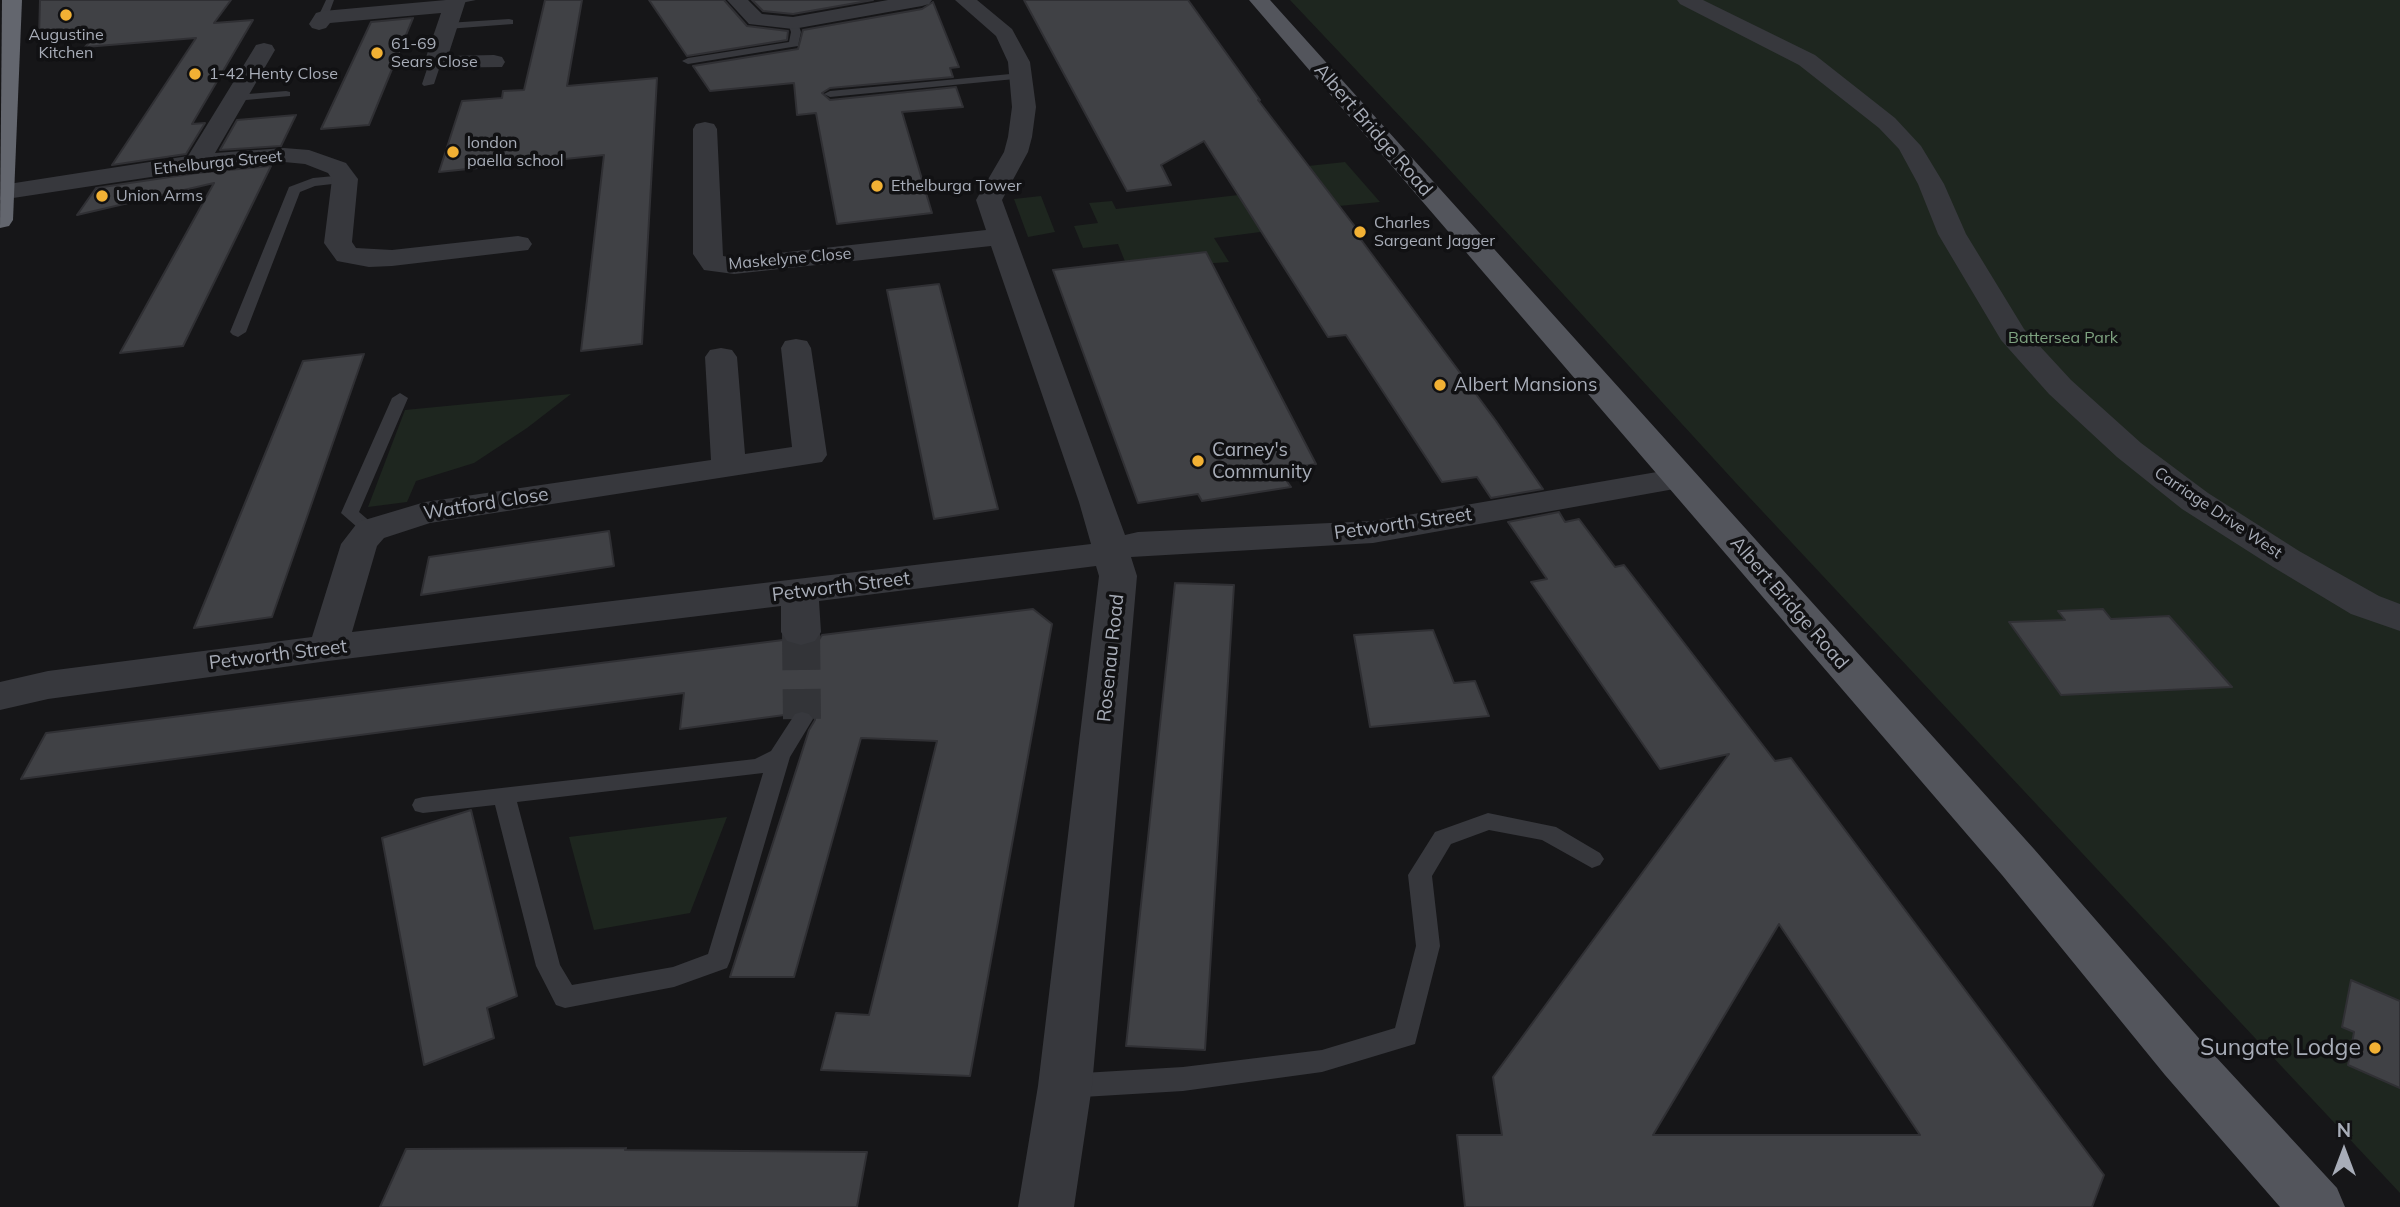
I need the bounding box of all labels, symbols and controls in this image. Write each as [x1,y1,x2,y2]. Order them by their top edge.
marker: Augustine Kitchen [58,7,74,23]
place label: Augustine Kitchen [28,25,104,63]
place label: 61-69 Sears Close [391,34,478,72]
marker: 61-69 Sears Close [369,45,385,61]
street label: Albert Bridge Road [1309,59,1437,201]
place label: 1-42 Henty Close [209,64,338,84]
marker: 1-42 Henty Close [187,66,203,82]
place label: london paella school [467,133,564,171]
marker: london paella school [445,144,461,160]
street label: Ethelburga Street [153,147,283,179]
place label: Ethelburga Tower [891,176,1022,196]
marker: Ethelburga Tower [869,178,885,194]
place label: Union Arms [116,186,203,206]
marker: Union Arms [94,188,110,204]
place label: Charles Sargeant Jagger [1374,213,1495,251]
marker: Charles Sargeant Jagger [1352,224,1368,240]
street label: Maskelyne Close [728,244,852,274]
park label: Battersea Park [2008,328,2118,348]
place label: Albert Mansions [1454,374,1597,396]
marker: Albert Mansions [1432,377,1448,393]
place label: Carney's Community [1212,439,1312,483]
marker: Carney's Community [1190,453,1206,469]
street label: Carriage Drive West [2151,463,2285,563]
street label: Watford Close [422,483,550,525]
street label: Petworth Street [1333,503,1473,545]
street label: Albert Bridge Road [1725,532,1853,674]
street label: Petworth Street [771,567,911,607]
street label: Rosenau Road [1093,593,1129,723]
street label: Petworth Street [208,635,348,675]
place label: Sungate Lodge [2200,1034,2361,1062]
marker: Sungate Lodge [2367,1040,2383,1056]
north arrow [2309,1116,2379,1186]
text: N [2337,1118,2351,1142]

